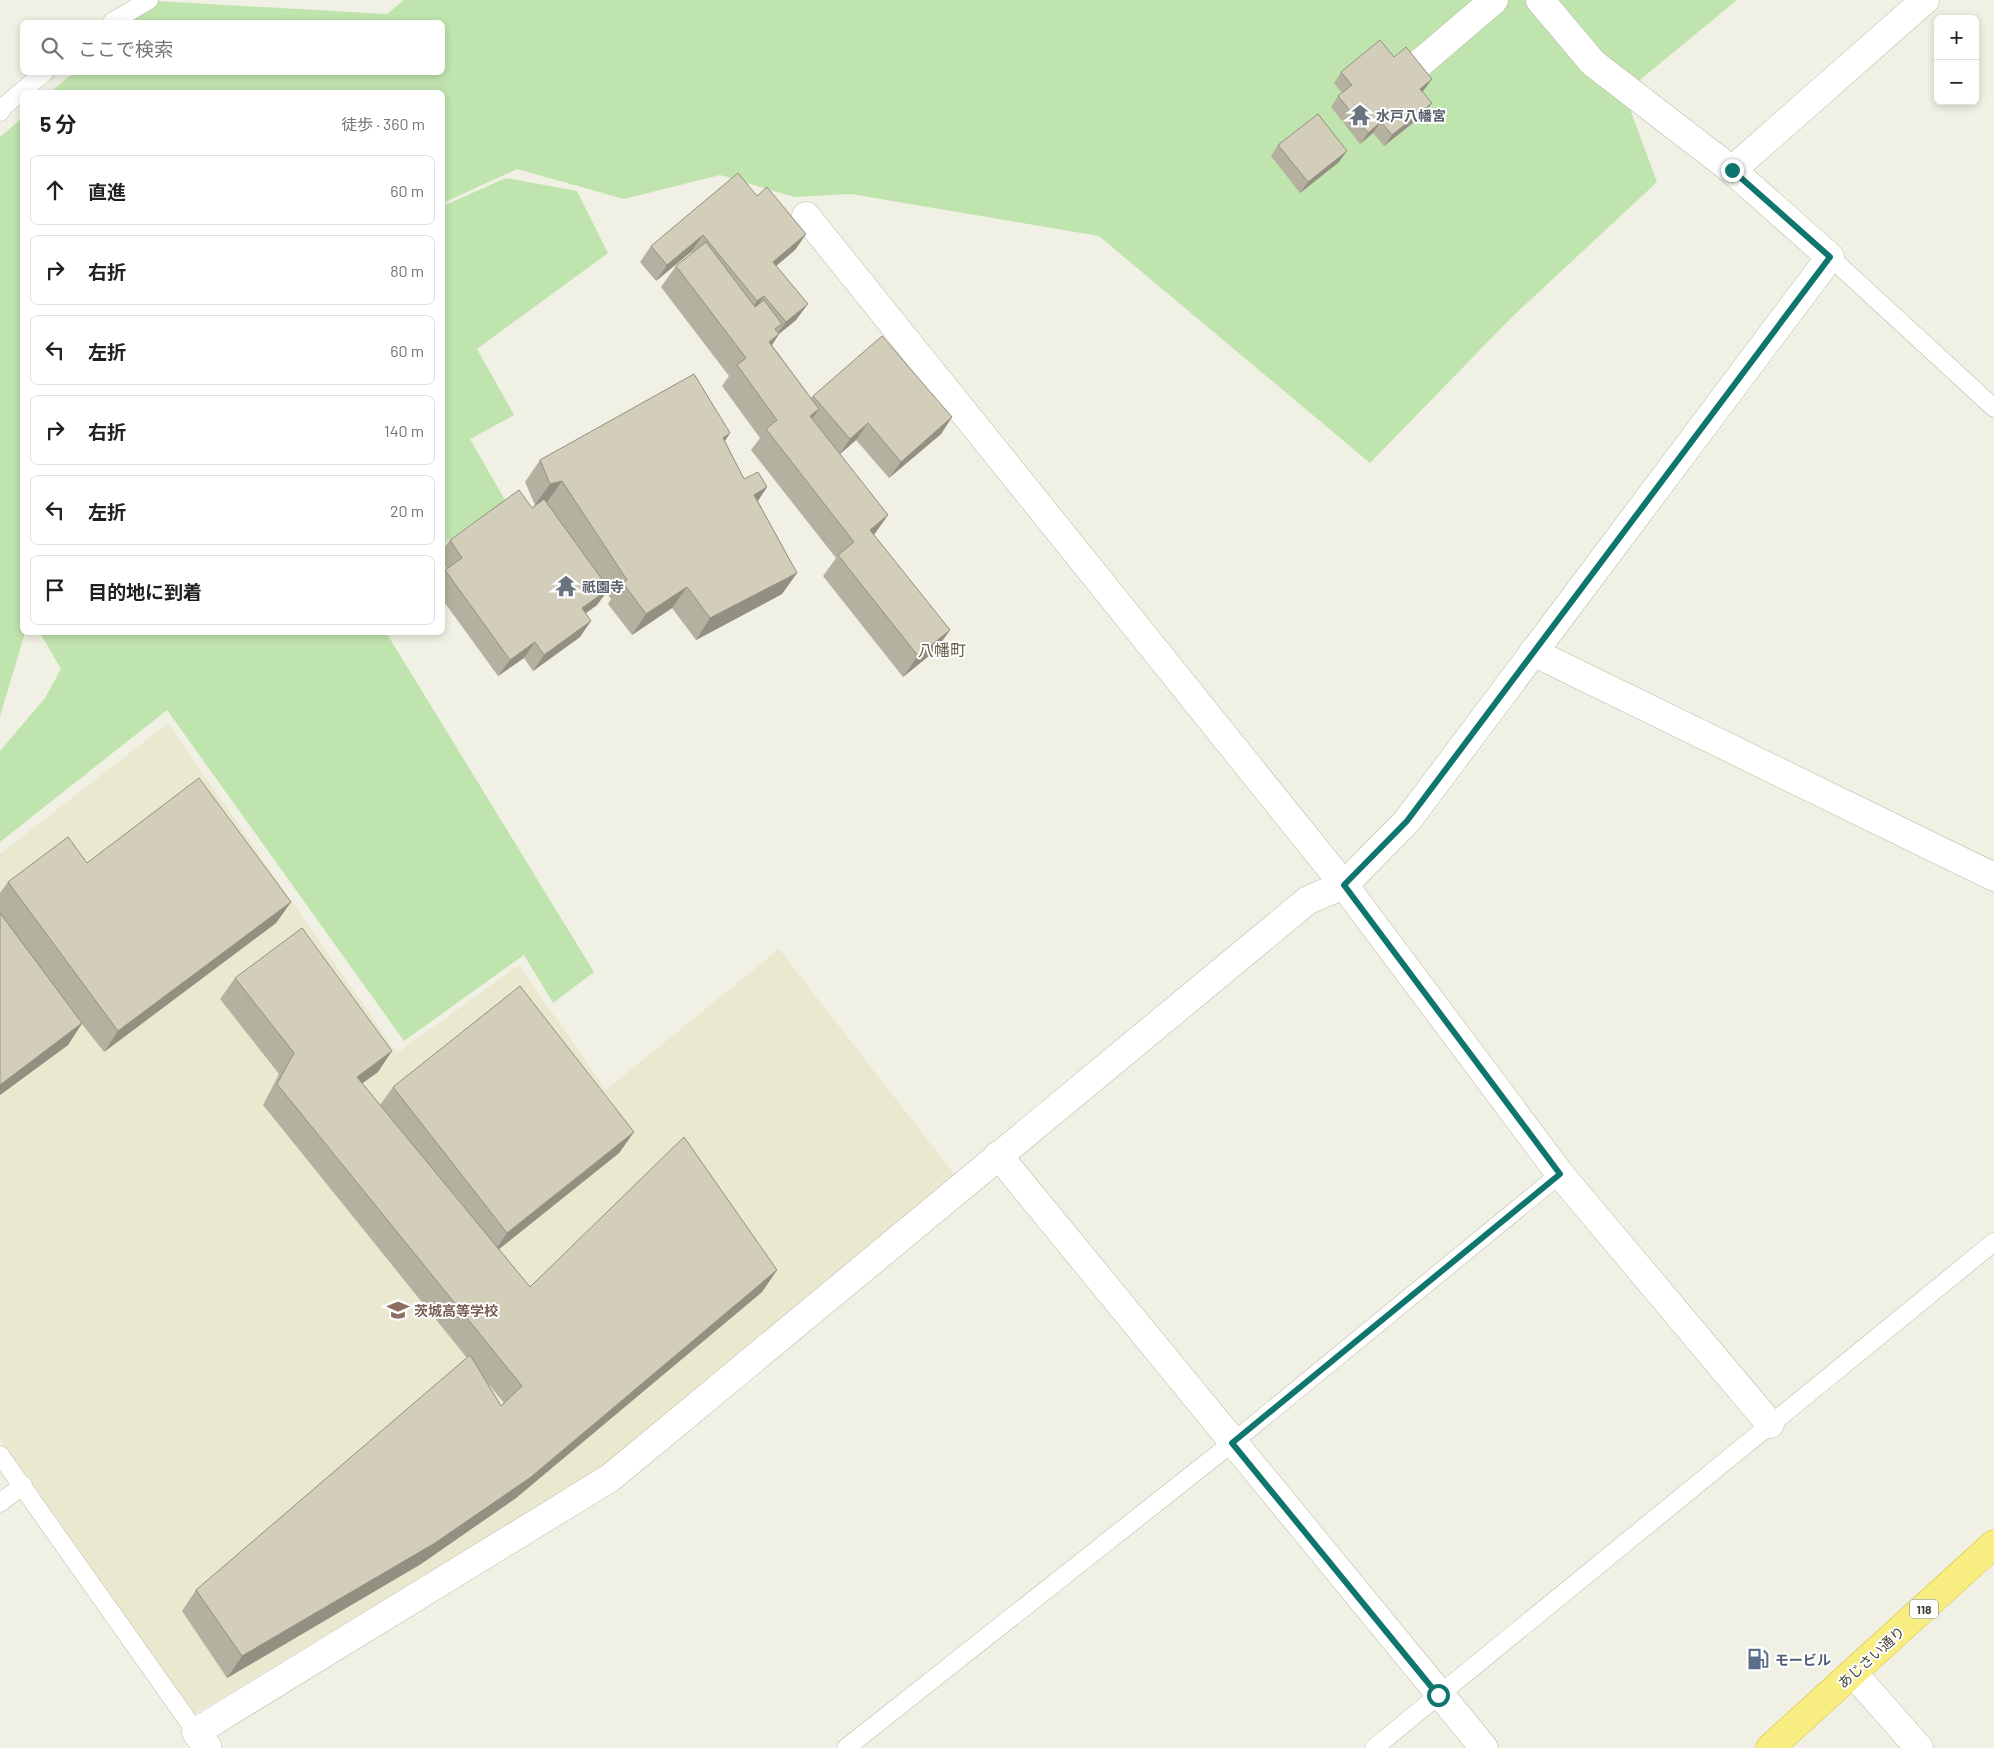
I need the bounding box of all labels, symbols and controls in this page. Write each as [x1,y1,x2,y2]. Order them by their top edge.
map controls [1934,15,1979,105]
button: + [1934,15,1979,60]
search box [20,20,445,75]
icon: search [38,34,66,62]
text: ここで検索 [78,37,173,60]
button: − [1934,60,1979,105]
temple icon: 水戸八幡宮 [1347,102,1373,128]
place label: 水戸八幡宮 [1376,107,1446,124]
text: 5 分 [40,111,77,136]
text: 徒歩 · 360 m [341,114,425,133]
route end [1721,159,1744,182]
icon: ahead [41,176,69,204]
text: 直進 [88,180,126,203]
text: 60 m [390,181,424,200]
icon: right [41,256,69,284]
text: 右折 [88,260,126,283]
text: 80 m [390,261,424,280]
icon: left [41,336,69,364]
text: 左折 [88,340,126,363]
text: 60 m [390,341,424,360]
icon: right [41,416,69,444]
text: 右折 [88,420,126,443]
text: 140 m [384,421,424,440]
icon: left [41,496,69,524]
text: 左折 [88,500,126,523]
text: 20 m [390,501,424,520]
temple icon: 祇園寺 [553,573,579,599]
icon: arrive [41,576,69,604]
place label: 祇園寺 [582,578,624,595]
text: 目的地に到着 [88,580,202,603]
district label: 八幡町 [918,640,966,659]
school or university icon: 茨城高等学校 [385,1297,411,1323]
place label: 茨城高等学校 [414,1302,498,1319]
road number: 118 [1910,1600,1938,1618]
street label: あじさい通り [1834,1623,1908,1691]
fuel station icon: モービル [1745,1646,1771,1672]
place label: モービル [1775,1651,1831,1668]
route start [1427,1684,1450,1707]

